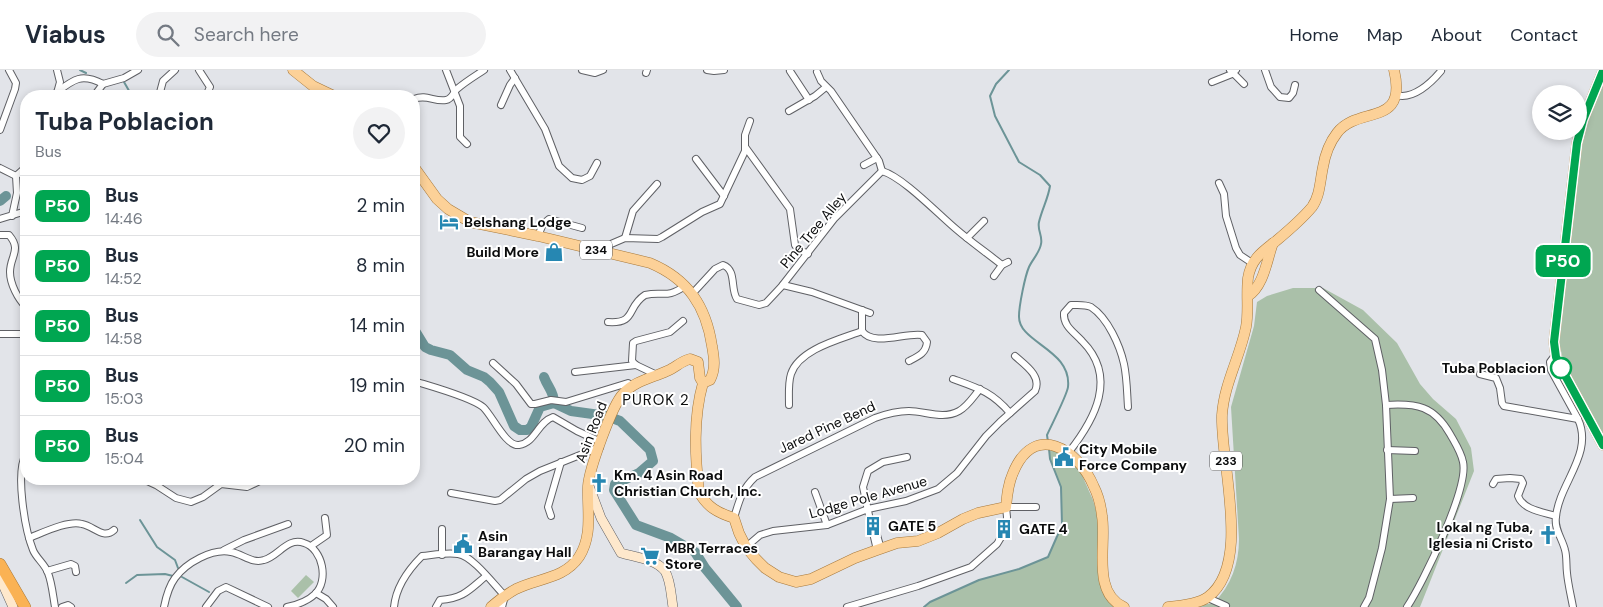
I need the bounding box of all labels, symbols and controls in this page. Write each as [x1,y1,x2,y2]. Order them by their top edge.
search box [136,12,486,57]
text: Viabus [25,19,106,50]
icon: search [154,21,182,49]
text: Search here [194,22,299,47]
text: Home [1289,23,1339,47]
text: Map [1367,23,1403,47]
text: About [1431,23,1482,47]
text: Contact [1510,23,1578,47]
map controls [1532,85,1587,140]
button: layers [1532,85,1587,140]
text: Tuba Poblacion [35,106,214,137]
button: heart [353,107,405,159]
text: Bus [35,141,62,162]
text: Bus [105,183,139,208]
street label: Pine Tree Alley [776,188,850,272]
text: 2 min [357,193,405,218]
text: P50 [45,194,80,218]
text: 14:46 [105,208,143,229]
hotel icon: Belshang Lodge [438,211,460,233]
place label: Belshang Lodge [464,213,571,231]
road number: 234 [580,240,612,260]
shop icon: Build More [543,241,565,263]
text: Bus [105,243,139,268]
place label: Build More [466,243,539,261]
line badge: P50 [1534,245,1592,277]
text: P50 [1546,249,1580,273]
text: 8 min [356,253,405,278]
text: P50 [45,254,80,278]
text: 14:52 [105,268,142,289]
text: Bus [105,303,139,328]
text: 14 min [350,313,405,338]
text: P50 [45,314,80,338]
text: 14:58 [105,328,142,349]
marker: Tuba Poblacion [1550,357,1572,379]
place label: Tuba Poblacion [1442,359,1546,377]
text: Bus [105,363,139,388]
text: 19 min [350,373,405,398]
text: P50 [45,374,80,398]
text: 15:03 [105,388,143,409]
district label: PUROK 2 [622,390,690,410]
street label: Jared Pine Bend [776,397,878,457]
street label: Asin Road [571,399,611,465]
text: Bus [105,423,139,448]
text: 20 min [344,433,405,458]
text: P50 [45,434,80,458]
place label: City Mobile Force Company [1079,440,1188,474]
public building icon: City Mobile Force Company [1053,446,1075,468]
text: 15:04 [105,448,144,469]
road number: 233 [1210,452,1242,471]
place label: Km. 4 Asin Road Christian Church, Inc. [614,466,761,500]
church icon: Km. 4 Asin Road Christian Church, Inc. [588,472,610,494]
street label: Lodge Pole Avenue [807,472,929,522]
building icon: GATE 5 [862,515,884,537]
place label: GATE 5 [888,517,936,535]
building icon: GATE 4 [993,518,1015,540]
place label: Lokal ng Tuba, Iglesia ni Cristo [1429,518,1533,552]
place label: GATE 4 [1019,520,1068,538]
church icon: Lokal ng Tuba, Iglesia ni Cristo [1537,524,1559,546]
place label: Asin Barangay Hall [478,527,571,561]
public building icon: Asin Barangay Hall [452,533,474,555]
place label: MBR Terraces Store [665,539,758,573]
supermarket icon: MBR Terraces Store [639,545,661,567]

